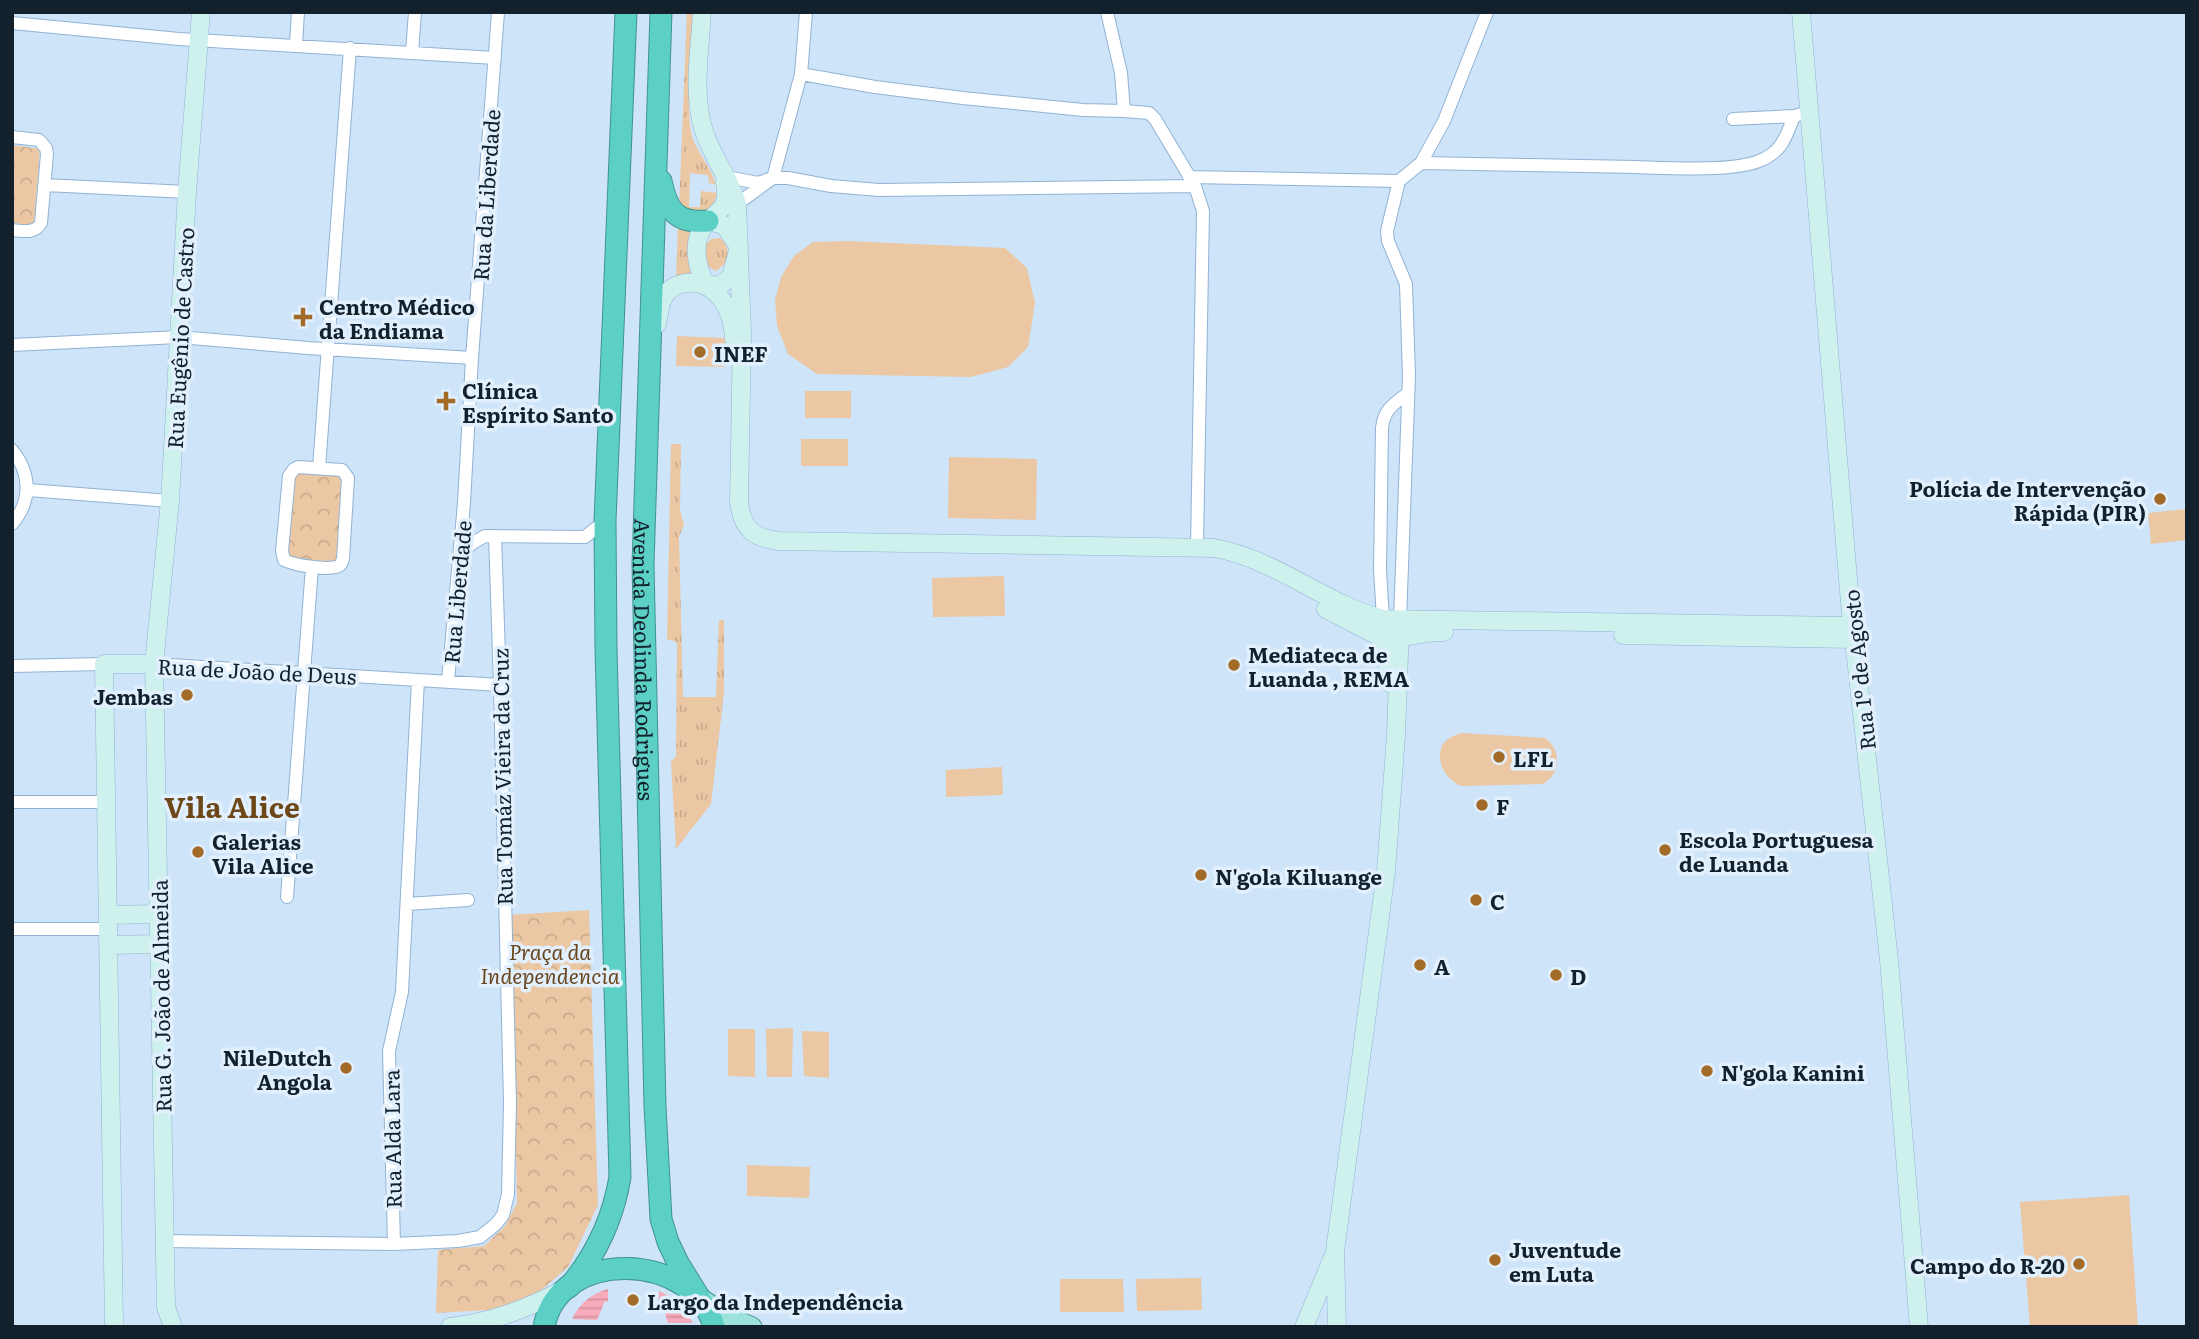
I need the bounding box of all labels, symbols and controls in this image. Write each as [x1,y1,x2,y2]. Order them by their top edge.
street label: Rua da Liberdade [464,108,506,282]
street label: Rua Eugênio de Castro [158,227,200,449]
place label: Centro Médico da Endiama [319,290,475,345]
marker: Centro Médico da Endiama [293,307,313,327]
place label: INEF [714,337,768,368]
marker: INEF [692,344,708,360]
place label: Clínica Espírito Santo [462,374,614,429]
marker: Clínica Espírito Santo [436,391,456,411]
place label: Polícia de Intervenção Rápida (PIR) [1909,472,2146,527]
marker: Polícia de Intervenção Rápida (PIR) [2152,491,2168,507]
street label: Avenida Deolinda Rodrigues [627,518,664,801]
street label: Rua Liberdade [434,519,478,665]
street label: Rua 1º de Agosto [1834,588,1882,752]
place label: Mediateca de Luanda , REMA [1248,638,1409,693]
street label: Rua Tomáz Vieira da Cruz [483,648,519,906]
street label: Rua de João de Deus [157,649,357,691]
marker: Mediateca de Luanda , REMA [1226,657,1242,673]
place label: Jembas [93,680,173,711]
marker: Jembas [179,687,195,703]
place label: LFL [1513,742,1554,773]
marker: LFL [1491,749,1507,765]
district label: Vila Alice [164,785,300,827]
place label: F [1496,790,1509,821]
marker: F [1474,797,1490,813]
place label: Escola Portuguesa de Luanda [1679,823,1875,878]
place label: Galerias Vila Alice [212,825,314,880]
marker: Escola Portuguesa de Luanda [1657,842,1673,858]
marker: Galerias Vila Alice [190,844,206,860]
place label: N'gola Kiluange [1215,860,1382,891]
marker: N'gola Kiluange [1193,867,1209,883]
street label: Rua G. João de Almeida [142,878,178,1113]
place label: C [1490,885,1505,916]
marker: C [1468,892,1484,908]
park label: Praça da Independencia [480,935,620,990]
place label: A [1434,950,1450,981]
marker: A [1412,957,1428,973]
place label: D [1570,960,1586,991]
marker: D [1548,967,1564,983]
place label: NileDutch Angola [223,1041,333,1096]
place label: N'gola Kanini [1721,1056,1865,1087]
marker: NileDutch Angola [338,1060,354,1076]
marker: N'gola Kanini [1699,1063,1715,1079]
street label: Rua Alda Lara [374,1068,408,1209]
place label: Juventude em Luta [1509,1233,1621,1288]
place label: Campo do R-20 [1910,1249,2065,1280]
marker: Juventude em Luta [1487,1252,1503,1268]
marker: Campo do R-20 [2071,1256,2087,1272]
place label: Largo da Independência [647,1285,904,1316]
marker: Largo da Independência [625,1292,641,1308]

